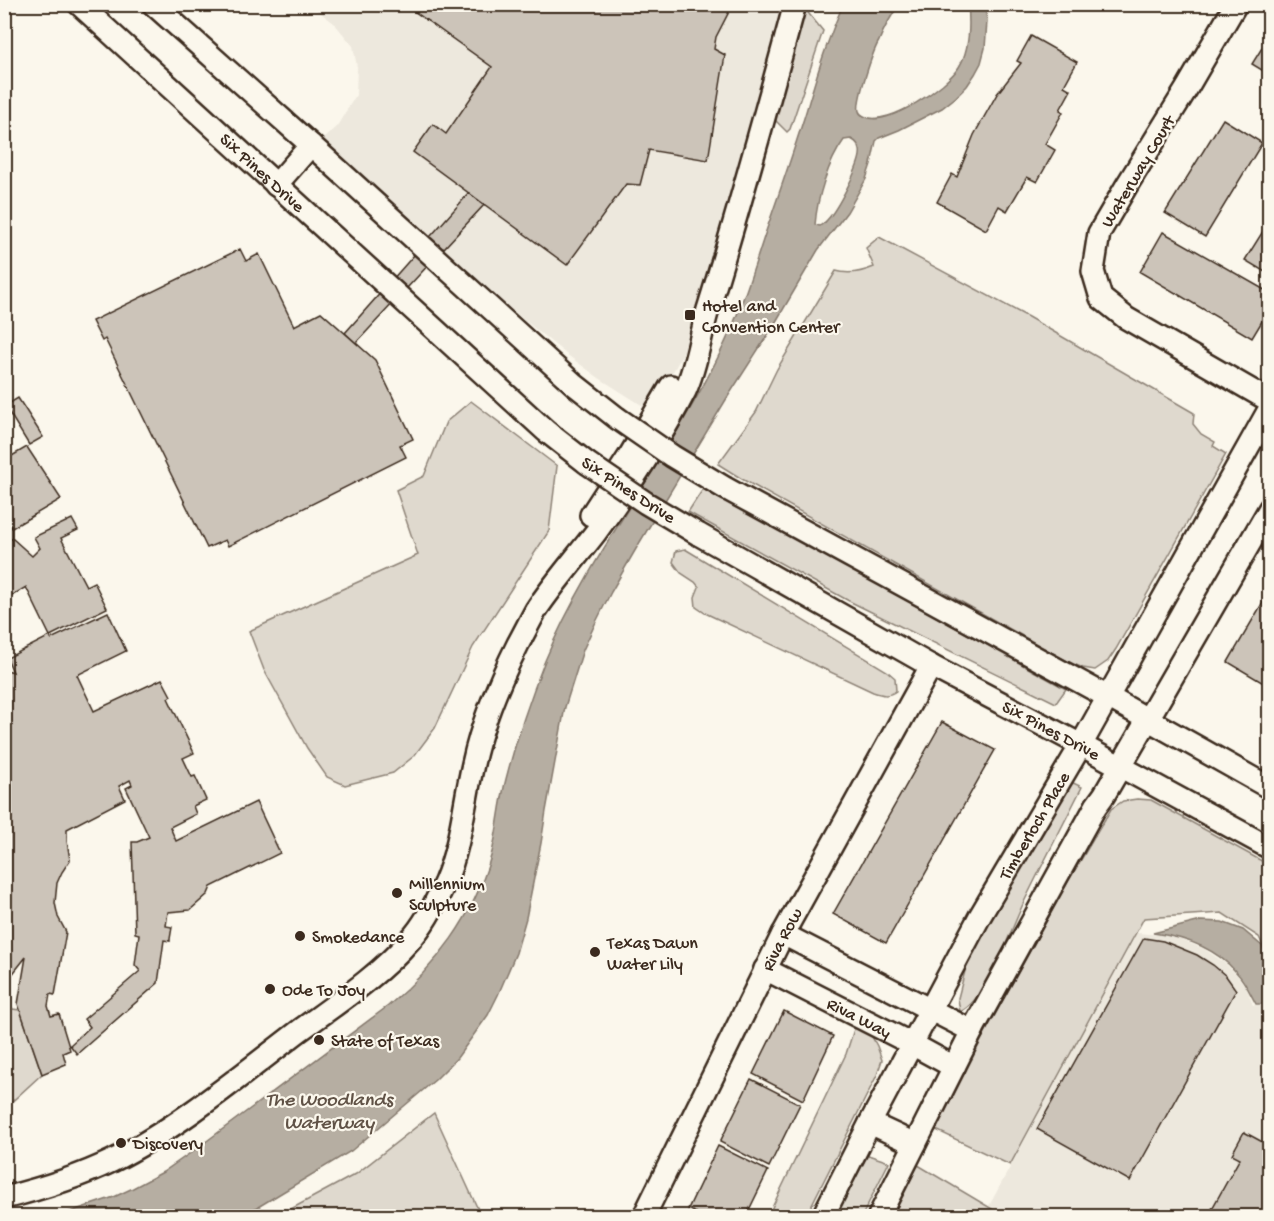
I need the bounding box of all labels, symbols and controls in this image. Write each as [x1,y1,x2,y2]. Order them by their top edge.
street label: Waterway Court [1098,111,1182,232]
street label: Six Pines Drive [214,130,308,218]
place label: Hotel and Convention Center [702,297,841,339]
marker: Hotel and Convention Center [683,308,697,322]
street label: Six Pines Drive [577,453,679,530]
street label: Six Pines Drive [998,697,1104,767]
street label: Timberloch Place [995,768,1076,885]
place label: Millennium Sculpture [409,875,485,917]
marker: Millennium Sculpture [390,886,404,900]
street label: Riva Row [758,905,808,975]
place label: Smokedance [312,928,405,949]
marker: Smokedance [293,929,307,943]
place label: Texas Dawn Water Lily [606,934,698,976]
marker: Texas Dawn Water Lily [588,945,602,959]
place label: Ode To Joy [282,981,365,1002]
marker: Ode To Joy [263,982,277,996]
street label: Riva Way [822,994,894,1045]
place label: State of Texas [331,1032,440,1053]
marker: State of Texas [312,1033,326,1047]
water label: The Woodlands Waterway [265,1090,394,1136]
place label: Discovery [132,1135,203,1156]
marker: Discovery [114,1136,128,1150]

